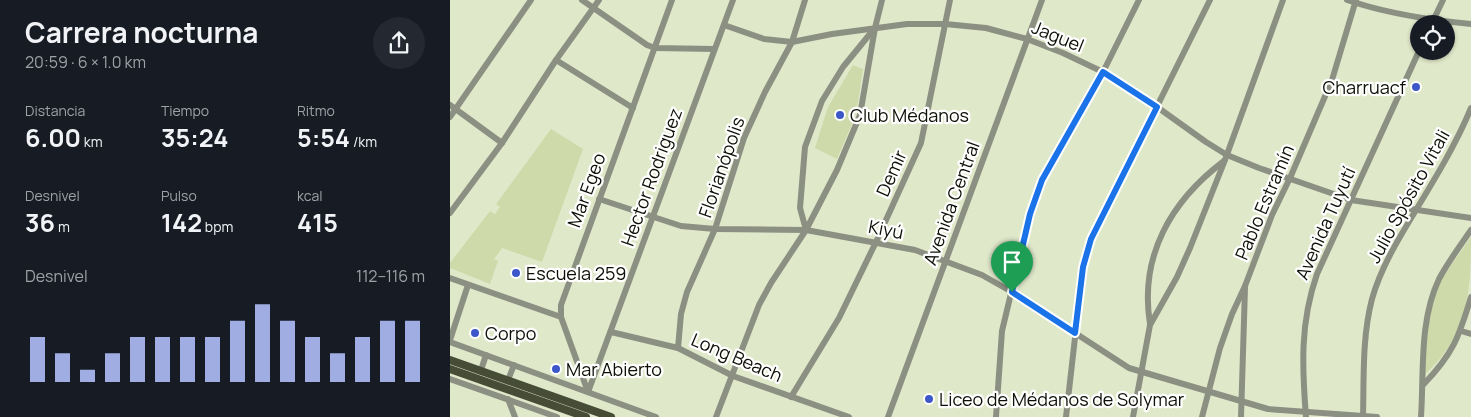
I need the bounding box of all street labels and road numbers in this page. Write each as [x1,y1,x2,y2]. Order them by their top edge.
street label: Jaguel [1028,15,1088,57]
street label: Hector Rodriguez [615,105,687,249]
street label: Florianópolis [693,113,749,221]
street label: Julio Spósito Vitali [1361,125,1455,267]
street label: Avenida Central [917,138,985,268]
street label: Pablo Estramín [1229,141,1299,263]
street label: Demir [870,146,912,200]
street label: Mar Egeo [562,150,610,230]
street label: Avenida Tuyutí [1289,163,1361,283]
street label: Kiyú [866,214,906,244]
street label: Long Beach [688,327,786,387]

